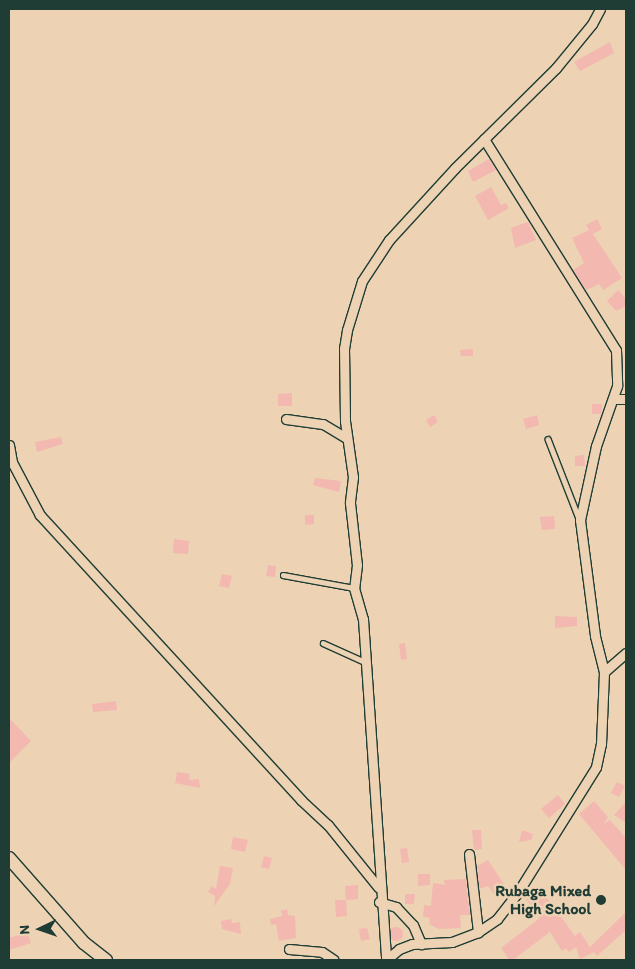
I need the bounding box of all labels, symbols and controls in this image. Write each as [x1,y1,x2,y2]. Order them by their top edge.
place label: Rubaga Mixed High School [496,881,591,919]
marker: Rubaga Mixed High School [595,894,607,906]
north arrow [15,904,65,954]
text: N [16,925,33,935]

